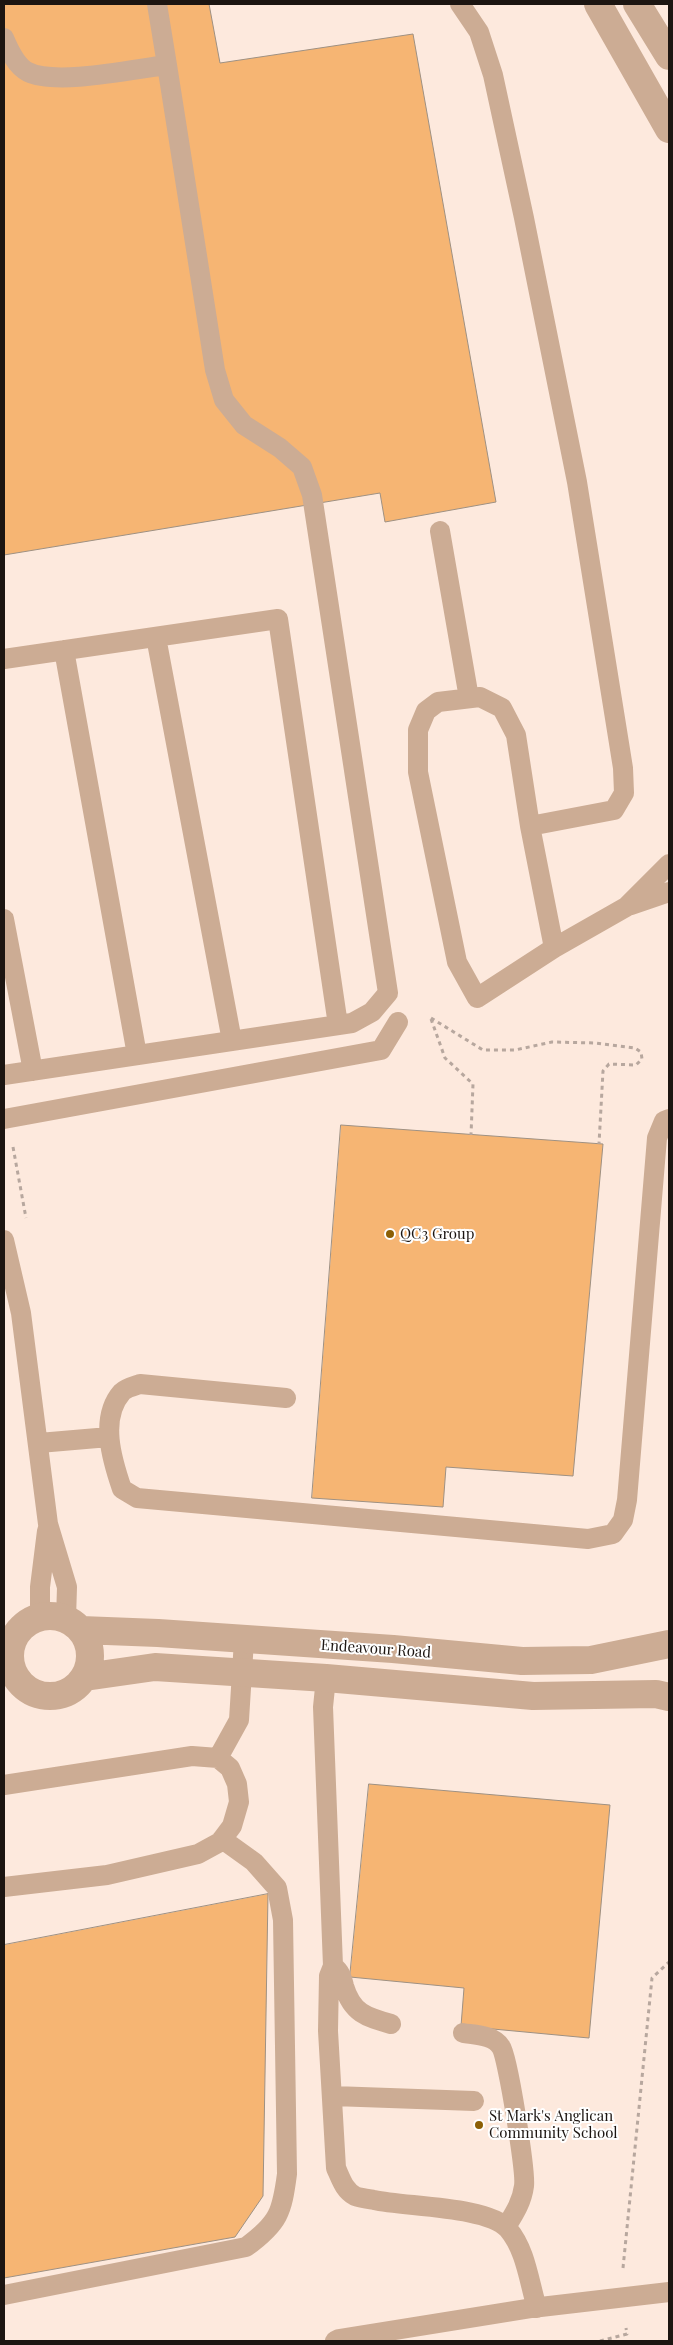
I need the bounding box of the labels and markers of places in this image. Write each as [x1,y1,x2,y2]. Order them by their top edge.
place label: QC3 Group [400,1225,475,1243]
marker: QC3 Group [384,1228,396,1240]
place label: St Mark's Anglican Community School [489,2107,618,2142]
marker: St Mark's Anglican Community School [473,2119,485,2131]

